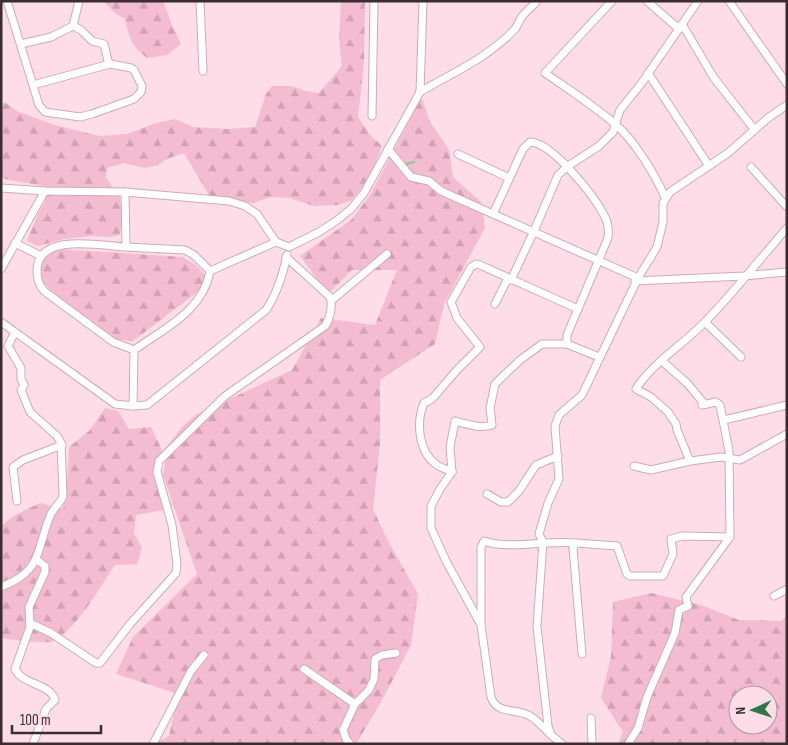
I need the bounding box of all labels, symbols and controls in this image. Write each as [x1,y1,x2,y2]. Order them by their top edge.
north arrow [728,685,778,735]
scale bar [12,702,101,734]
text: N [732,706,749,715]
text: 100 m [20,711,51,730]

